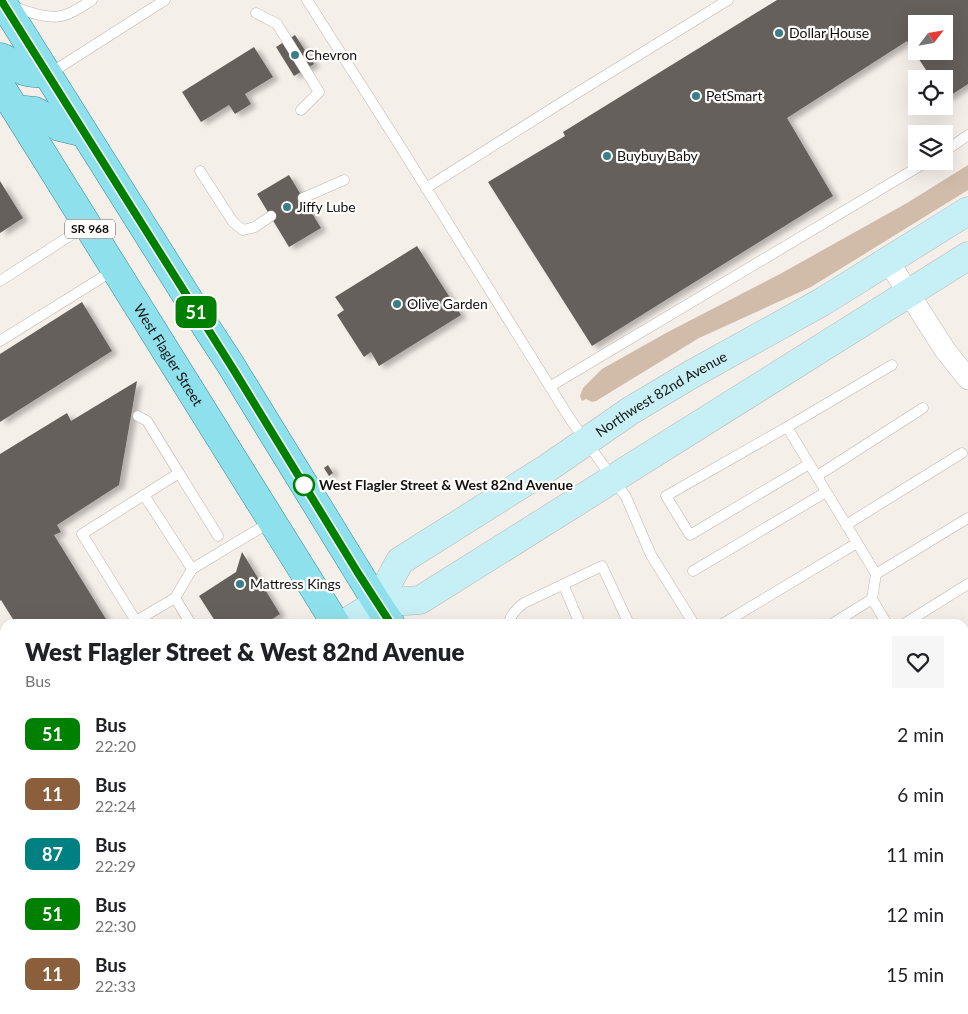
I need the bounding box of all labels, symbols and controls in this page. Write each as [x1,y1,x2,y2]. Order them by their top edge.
north arrow [908,15,952,60]
map controls [908,15,953,170]
place label: Dollar House [789,24,869,41]
marker: Dollar House [773,27,785,39]
place label: Chevron [305,46,357,63]
marker: Chevron [289,49,301,61]
button: locate [908,70,953,115]
place label: PetSmart [706,87,762,104]
marker: PetSmart [690,90,702,102]
button: layers [908,125,953,170]
place label: Buybuy Baby [617,147,699,164]
marker: Buybuy Baby [601,150,613,162]
place label: Jiffy Lube [297,198,356,215]
marker: Jiffy Lube [281,201,293,213]
road number: SR 968 [65,220,115,238]
place label: Olive Garden [407,295,488,312]
line badge: 51 [174,296,218,328]
marker: Olive Garden [391,298,403,310]
street label: West Flagler Street [130,300,207,409]
text: 51 [186,301,206,323]
street label: Northwest 82nd Avenue [592,347,730,440]
marker: West Flagler Street & West 82nd Avenue [293,474,315,496]
place label: West Flagler Street & West 82nd Avenue [319,476,573,493]
place label: Mattress Kings [250,575,341,592]
marker: Mattress Kings [234,578,246,590]
button: heart [892,636,944,688]
text: West Flagler Street & West 82nd Avenue [25,637,464,666]
text: Bus [25,671,51,690]
text: Bus [95,713,126,736]
text: 51 [42,723,63,745]
text: 2 min [897,723,944,746]
text: 22:20 [95,736,136,755]
text: Bus [95,773,126,796]
text: 11 [42,783,63,805]
text: 6 min [897,783,944,806]
text: 22:24 [95,796,136,815]
text: Bus [95,833,126,856]
text: 87 [42,843,63,865]
text: 11 min [886,843,944,866]
text: 22:29 [95,856,136,875]
text: Bus [95,893,126,916]
text: 51 [42,903,63,925]
text: 12 min [886,903,944,926]
text: 22:30 [95,916,136,935]
text: Bus [95,953,126,976]
text: 11 [42,963,63,985]
text: 15 min [886,963,944,986]
text: 22:33 [95,976,136,995]

